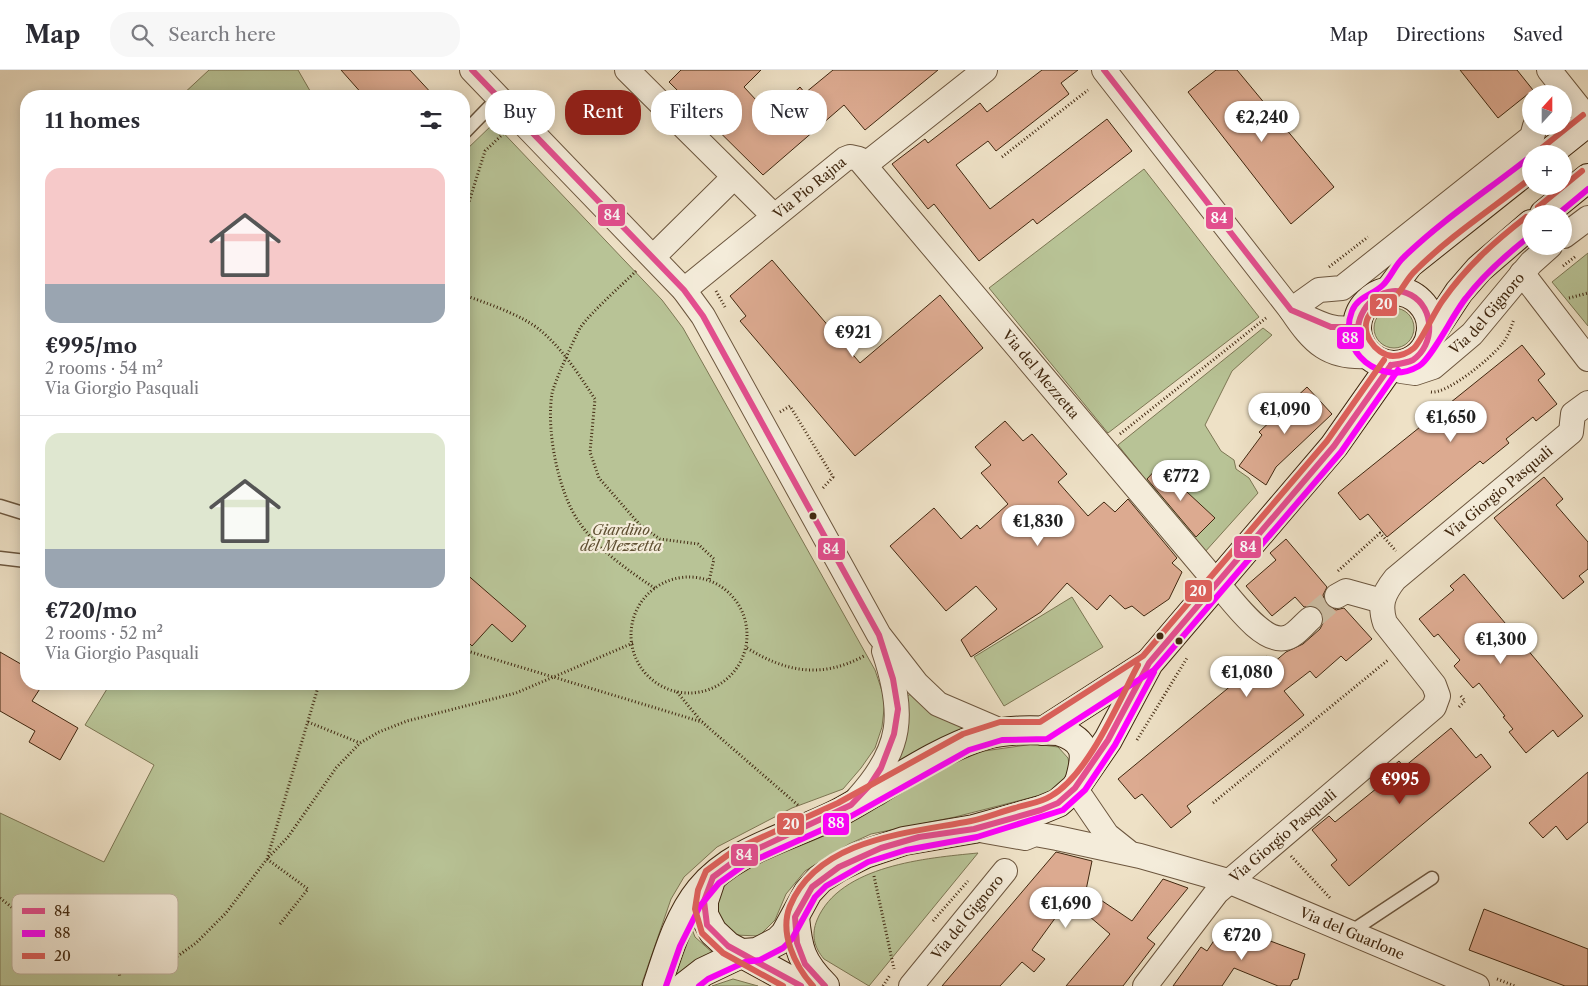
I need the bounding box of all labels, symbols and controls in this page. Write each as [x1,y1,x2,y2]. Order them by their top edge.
search box [110,12,460,57]
text: Map [25,20,80,49]
icon: search [128,21,156,49]
text: Search here [168,23,276,46]
text: Map [1329,24,1368,46]
text: Directions [1396,24,1485,46]
text: Saved [1513,24,1563,46]
north arrow [1522,85,1572,135]
map controls [1522,85,1572,255]
chip: Buy [485,90,555,135]
chip: Rent [565,90,641,135]
chip: Filters [651,90,742,135]
chip: New [752,90,827,135]
pin: €2,240 [1221,100,1303,143]
icon: filters [417,106,445,134]
text: €2,240 [1235,107,1289,127]
text: 11 homes [45,108,140,133]
button: + [1522,145,1572,195]
street label: Via Pio Rajna [769,152,850,223]
icon: home [200,200,290,290]
line badge: 84 [597,203,626,227]
button: − [1522,205,1572,255]
text: 84 [604,206,620,224]
line badge: 84 [1205,206,1234,230]
text: 84 [1211,209,1227,227]
street label: Via del Gignoro [1445,269,1528,359]
line badge: 20 [1369,293,1398,317]
text: 20 [1375,295,1393,313]
pin: €921 [823,316,883,358]
text: €921 [835,322,871,342]
street label: Via del Mezzetta [998,325,1084,423]
line badge: 88 [1336,326,1365,350]
text: 88 [1341,329,1359,347]
text: €995/mo [45,333,137,358]
text: 2 rooms · 54 m² [45,358,163,378]
text: Via Giorgio Pasquali [45,378,199,398]
pin: €1,090 [1244,392,1326,435]
text: €1,090 [1259,399,1311,419]
pin: €1,650 [1410,400,1492,443]
text: €1,650 [1426,407,1476,427]
street label: Via Giorgio Pasquali [1441,442,1556,543]
pin: €772 [1151,460,1211,502]
icon: home [200,466,290,556]
text: €772 [1163,466,1199,486]
pin: €1,830 [997,504,1079,547]
unlabelled marker [808,511,818,521]
text: €1,830 [1013,511,1063,531]
park label: Giardino del Mezzetta [580,521,663,555]
line badge: 84 [1233,535,1262,559]
line badge: 84 [817,537,846,561]
text: 84 [1240,538,1256,556]
text: 84 [823,540,839,558]
line badge: 20 [1184,579,1213,603]
text: 20 [1189,582,1207,600]
text: €720/mo [45,598,137,623]
pin: €1,300 [1460,622,1542,665]
text: 2 rooms · 52 m² [45,623,163,643]
text: €1,300 [1475,629,1527,649]
unlabelled marker [1155,631,1165,641]
unlabelled marker [1174,636,1184,646]
text: Via Giorgio Pasquali [45,643,199,663]
pin: €1,080 [1206,656,1288,698]
text: €1,080 [1221,662,1273,682]
pin: €995 [1370,762,1430,805]
text: €995 [1381,769,1419,789]
street label: Via Giorgio Pasquali [1225,785,1340,887]
line badge: 20 [776,812,805,836]
line badge: 88 [822,812,850,836]
text: 88 [827,814,845,832]
text: 20 [782,815,800,833]
line badge: 84 [730,843,759,867]
text: 84 [736,846,752,864]
street label: Via del Gignoro [927,871,1007,964]
pin: €1,690 [1025,886,1107,929]
text: €1,690 [1040,893,1092,913]
legend [12,894,178,974]
text: 84 [54,902,70,920]
street label: Via del Guarlone [1296,903,1407,963]
pin: €720 [1212,918,1272,961]
text: 88 [54,924,71,942]
text: €720 [1223,925,1261,945]
text: 20 [54,947,71,965]

